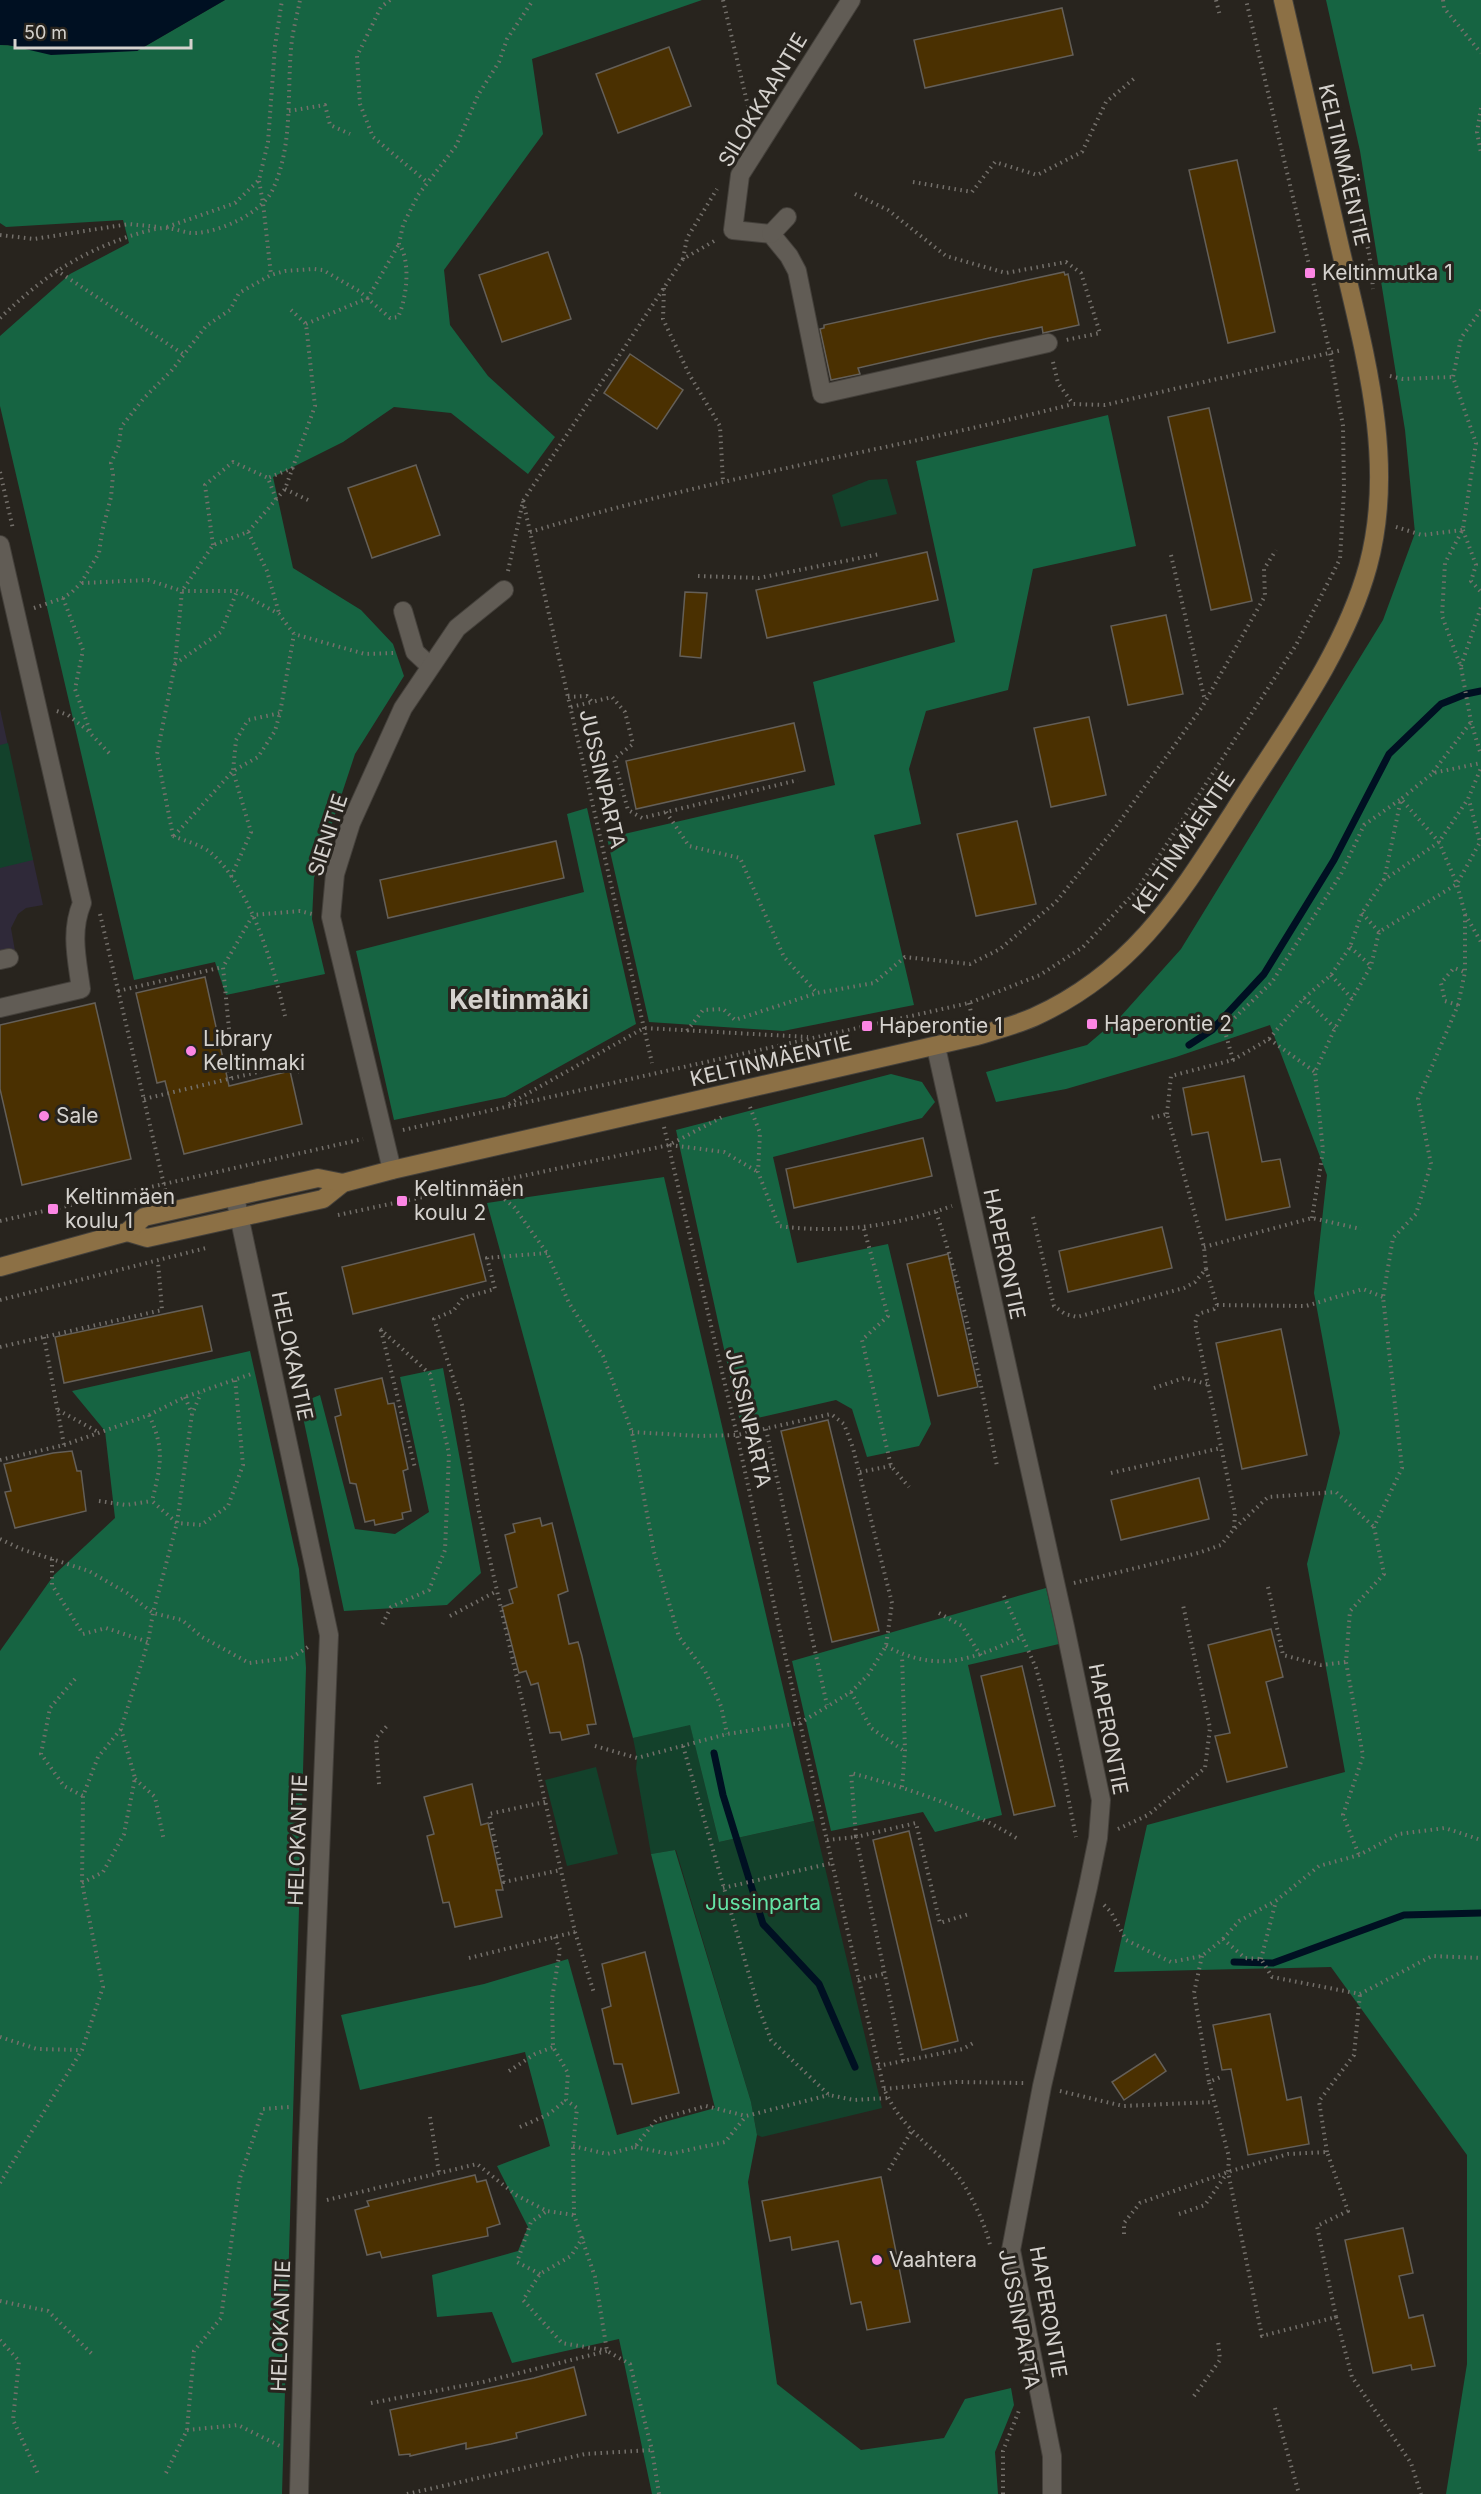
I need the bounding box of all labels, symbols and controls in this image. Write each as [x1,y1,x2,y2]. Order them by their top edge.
scale bar [15,12,190,50]
text: 50 m [24,22,67,43]
street label: SILOKKAANTIE [713,28,812,171]
street label: KELTINMÄENTIE [1314,81,1376,248]
place label: Keltinmutka 1 [1322,260,1453,285]
marker: Keltinmutka 1 [1303,266,1317,280]
street label: JUSSINPARTA [574,707,631,851]
street label: KELTINMÄENTIE [1126,767,1240,918]
street label: SIENITIE [303,791,353,879]
district label: Keltinmäki [449,983,589,1016]
place label: Haperontie 2 [1104,1011,1232,1036]
place label: Haperontie 1 [879,1013,1003,1038]
marker: Haperontie 2 [1085,1017,1099,1031]
marker: Haperontie 1 [860,1019,874,1033]
place label: Library Keltinmaki [203,1026,305,1075]
street label: KELTINMÄENTIE [687,1029,854,1091]
marker: Library Keltinmaki [184,1044,198,1058]
place label: Sale [56,1103,99,1128]
marker: Sale [37,1109,51,1123]
place label: Keltinmäen koulu 2 [414,1176,524,1225]
place label: Keltinmäen koulu 1 [65,1184,175,1233]
street label: HAPERONTIE [978,1186,1031,1322]
marker: Keltinmäen koulu 2 [395,1194,409,1208]
marker: Keltinmäen koulu 1 [46,1202,60,1216]
street label: HELOKANTIE [267,1289,318,1423]
street label: JUSSINPARTA [720,1346,777,1490]
street label: HAPERONTIE [1083,1661,1133,1797]
street label: HELOKANTIE [283,1774,312,1906]
park label: Jussinparta [705,1890,821,1915]
street label: HAPERONTIE [1025,2244,1072,2380]
place label: Vaahtera [889,2247,977,2272]
street label: JUSSINPARTA [994,2247,1045,2391]
marker: Vaahtera [870,2253,884,2267]
street label: HELOKANTIE [266,2260,295,2392]

